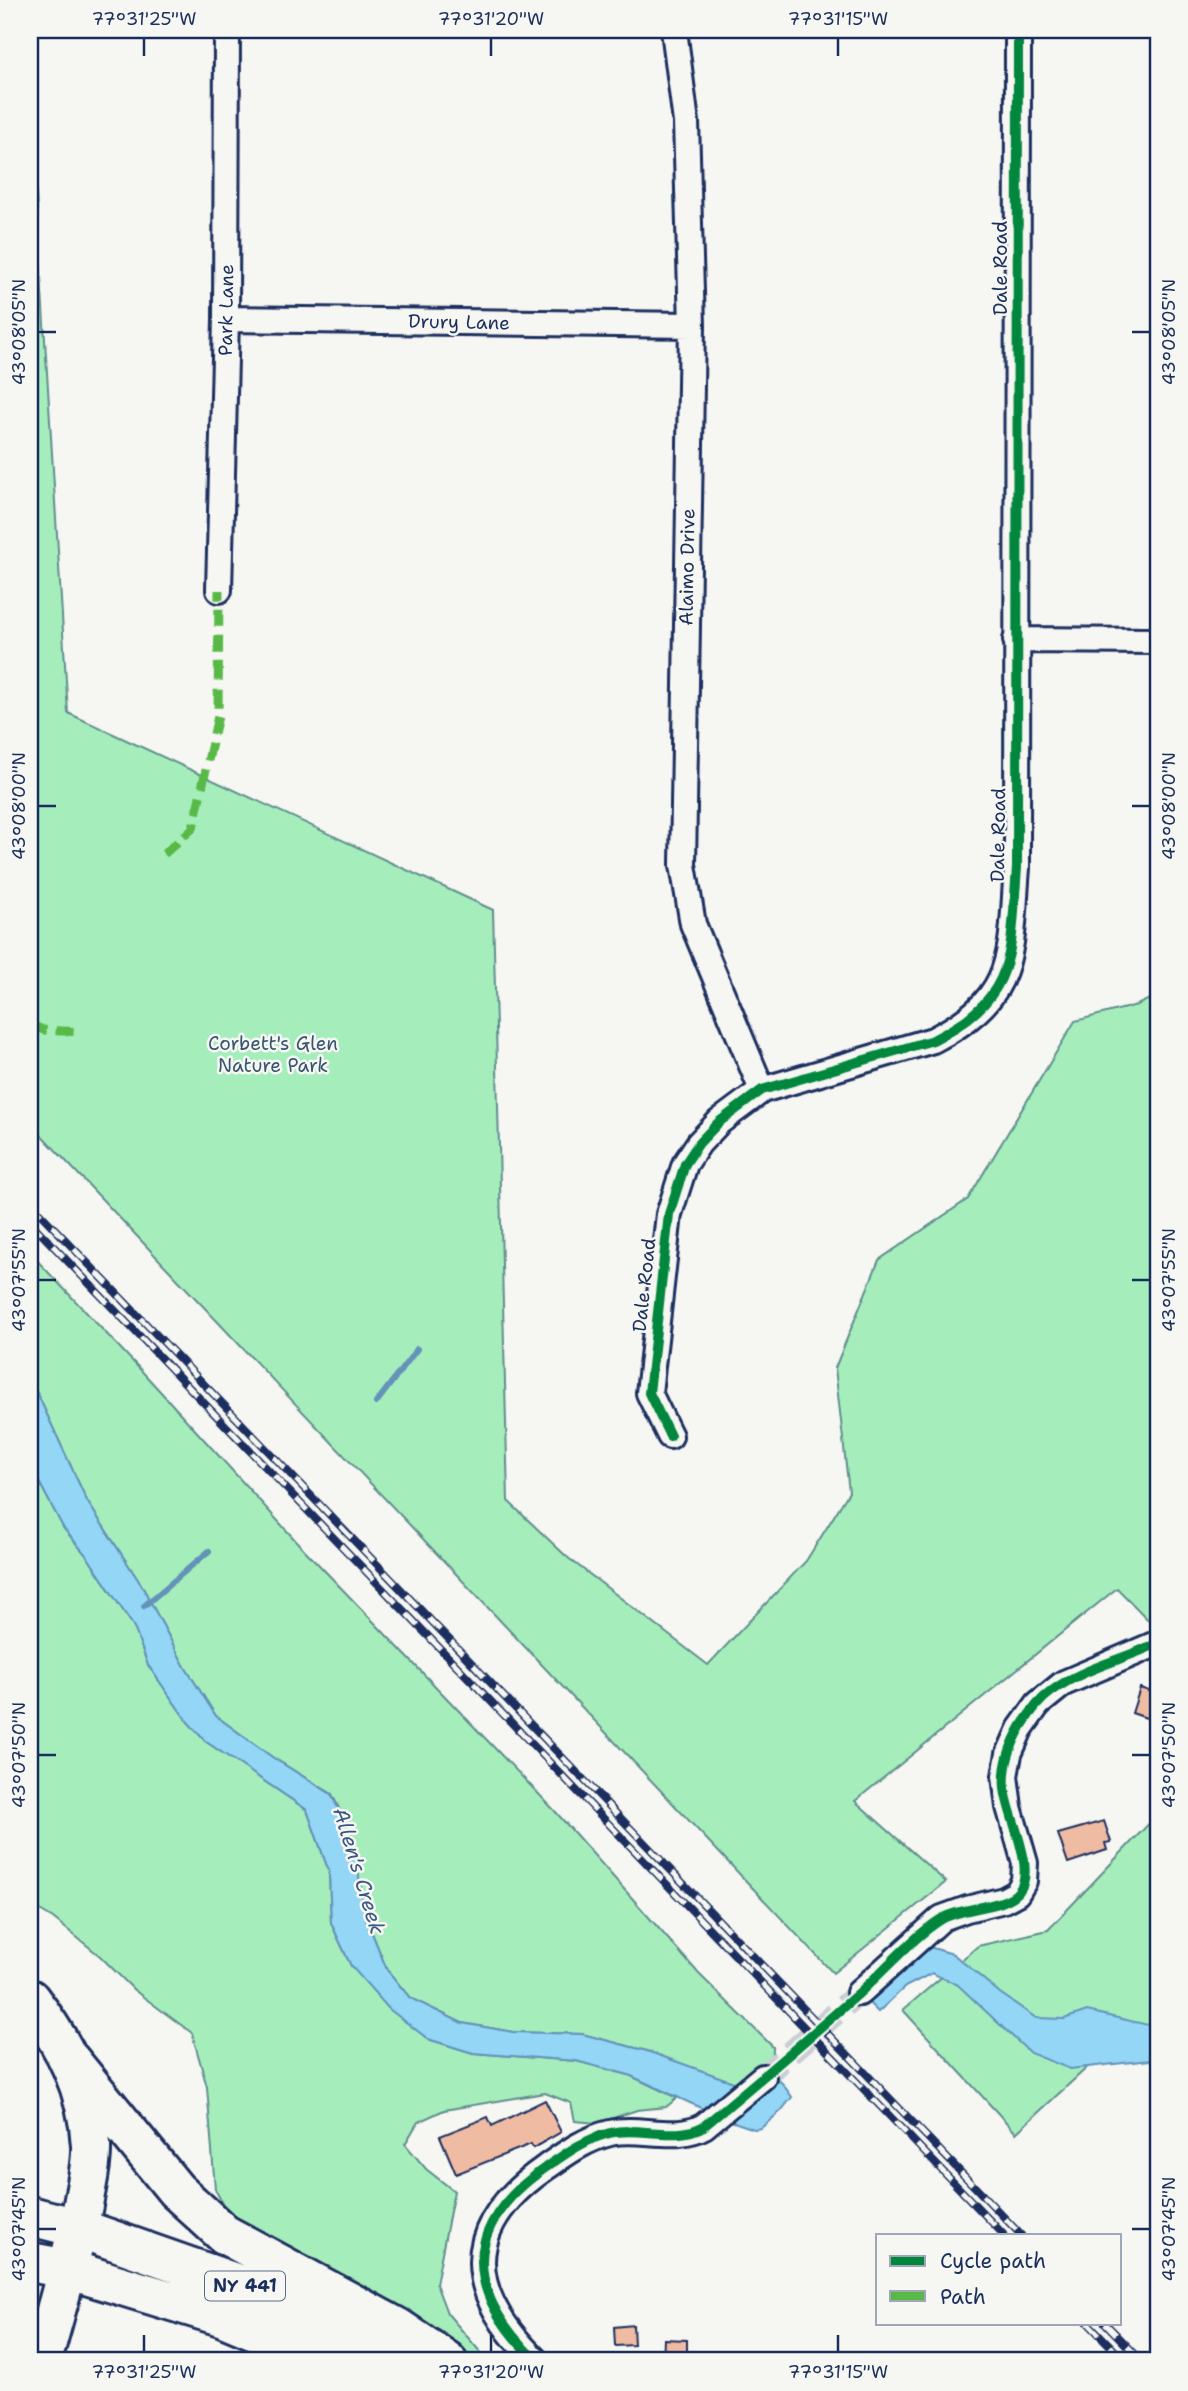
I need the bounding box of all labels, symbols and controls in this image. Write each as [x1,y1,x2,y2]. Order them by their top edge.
text: 77°31'25"W [92,7,196,31]
text: 77°31'20"W [438,7,544,31]
text: 77°31'15"W [788,7,888,31]
street label: Dale Road [988,221,1013,315]
street label: Park Lane [213,264,239,356]
text: 43°08'05"N [7,279,31,385]
text: 43°08'05"N [1157,279,1181,385]
street label: Drury Lane [408,309,510,335]
street label: Alaimo Drive [673,508,701,626]
text: 43°08'00"N [7,752,31,860]
text: 43°08'00"N [1157,752,1181,860]
street label: Dale Road [985,788,1011,882]
park label: Corbett's Glen Nature Park [208,1031,338,1078]
text: 43°07'55"N [7,1228,31,1332]
text: 43°07'55"N [1157,1228,1181,1332]
street label: Dale Road [627,1237,661,1333]
text: 43°07'50"N [7,1702,31,1808]
text: 43°07'50"N [1157,1702,1181,1808]
water label: Allen's Creek [326,1804,392,1938]
text: 43°07'45"N [7,2176,31,2282]
text: 43°07'45"N [1157,2176,1181,2282]
legend [876,2234,1122,2324]
text: Cycle path [940,2247,1046,2275]
road number: NY 441 [205,2272,285,2300]
text: Path [940,2283,986,2311]
text: 77°31'25"W [92,2360,196,2384]
text: 77°31'20"W [438,2360,544,2384]
text: 77°31'15"W [788,2360,888,2384]

